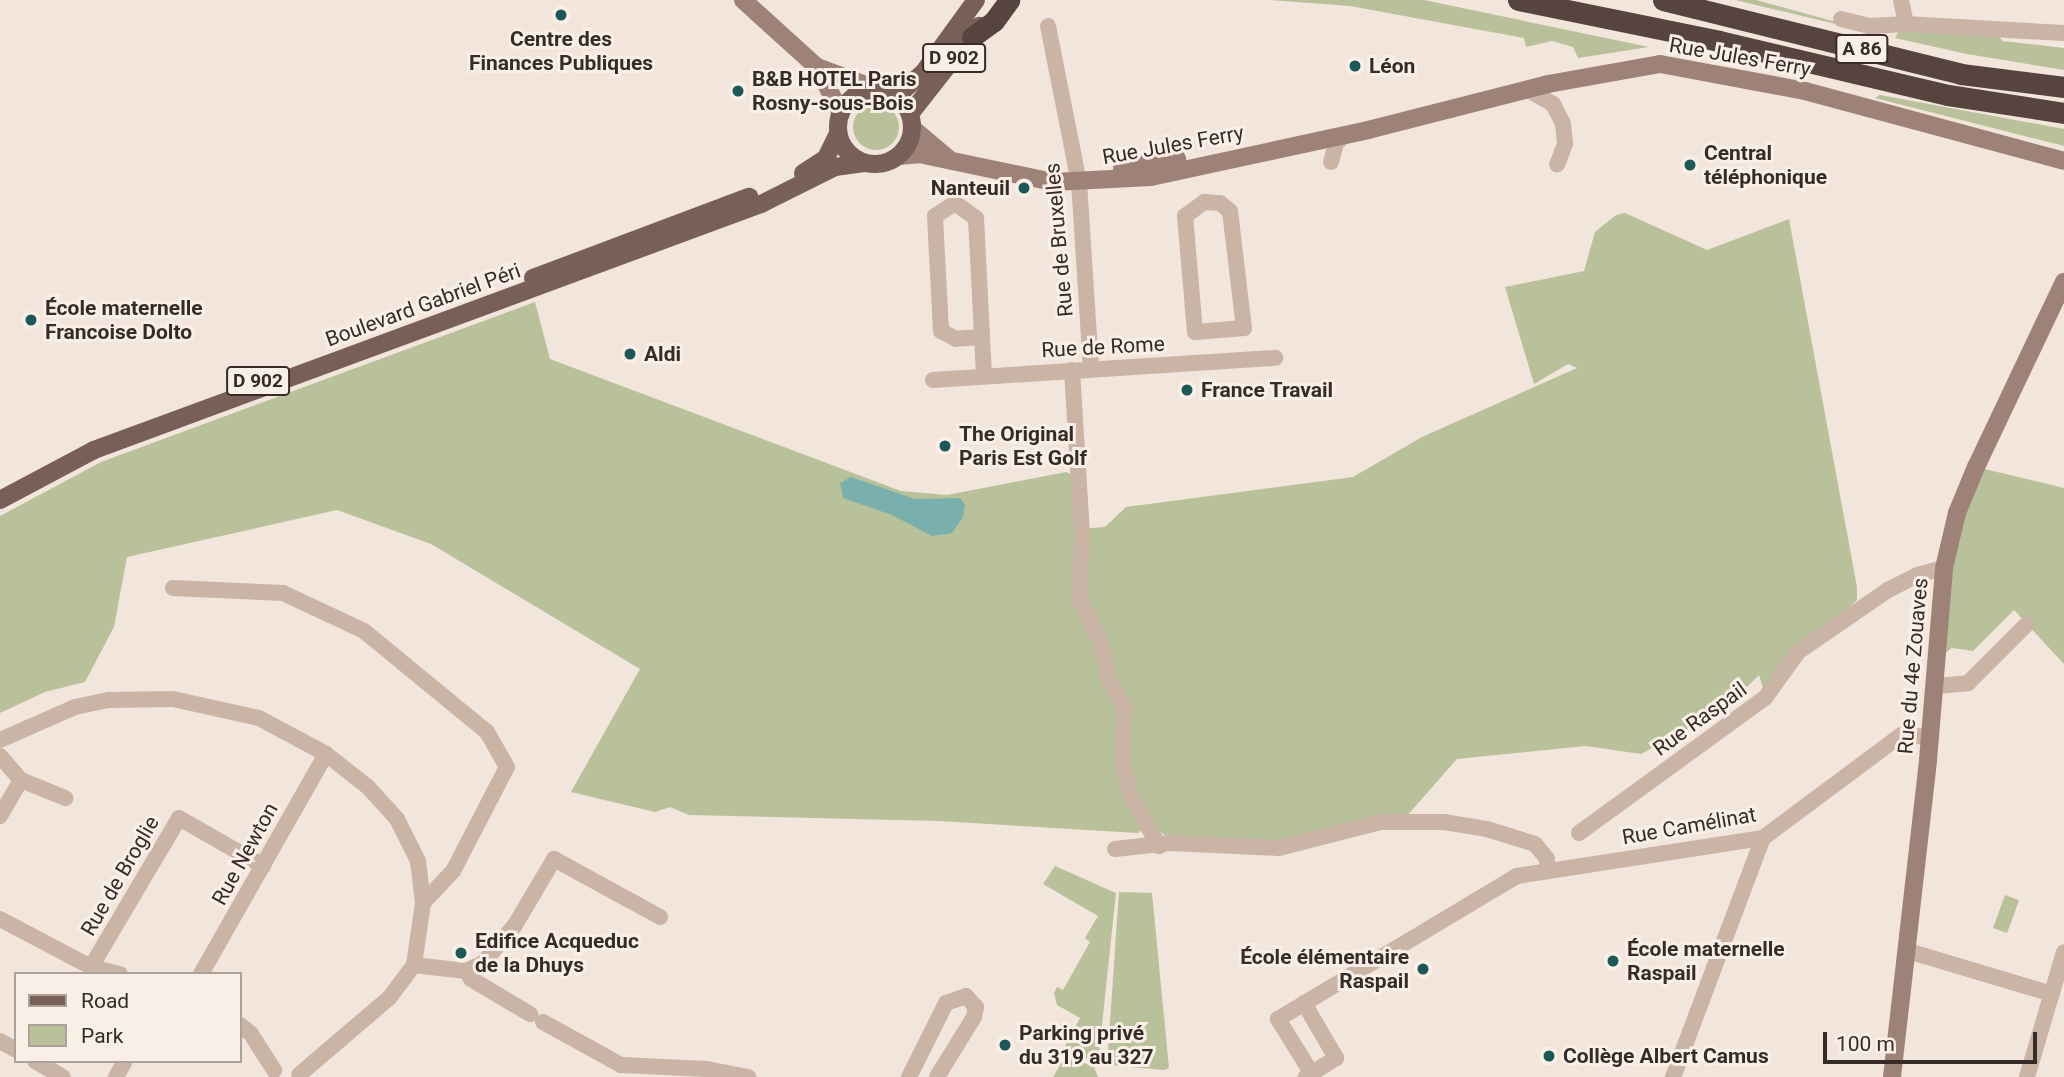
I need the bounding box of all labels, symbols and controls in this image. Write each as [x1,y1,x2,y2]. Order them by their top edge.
marker: Centre des Finances Publiques [553,7,569,23]
place label: Centre des Finances Publiques [469,26,653,76]
street label: Rue Jules Ferry [1667,32,1813,82]
road number: A 86 [1834,34,1890,64]
road number: D 902 [921,43,987,74]
place label: Léon [1369,53,1415,79]
marker: Léon [1347,58,1363,74]
place label: B&B HOTEL Paris Rosny-sous-Bois [752,66,917,116]
marker: B&B HOTEL Paris Rosny-sous-Bois [730,83,746,99]
street label: Rue Jules Ferry [1100,120,1246,170]
place label: Central téléphonique [1704,140,1827,190]
marker: Central téléphonique [1682,157,1698,173]
street label: Rue de Bruxelles [1040,162,1078,318]
place label: Nanteuil [931,175,1010,201]
marker: Nanteuil [1016,180,1032,196]
street label: Boulevard Gabriel Péri [322,258,524,352]
place label: École maternelle Francoise Dolto [45,295,203,345]
marker: École maternelle Francoise Dolto [23,312,39,328]
street label: Rue de Rome [1041,331,1165,363]
place label: Aldi [644,341,681,367]
marker: Aldi [622,346,638,362]
road number: D 902 [225,366,291,396]
place label: France Travail [1201,377,1334,403]
marker: France Travail [1179,382,1195,398]
place label: The Original Paris Est Golf [959,421,1087,471]
marker: The Original Paris Est Golf [937,438,953,454]
street label: Rue du 4e Zouaves [1893,577,1933,755]
street label: Rue Raspail [1648,677,1752,761]
street label: Rue Newton [207,798,283,910]
street label: Rue Camélinat [1620,802,1758,850]
street label: Rue de Broglie [76,812,164,940]
place label: Edifice Acqueduc de la Dhuys [475,928,639,978]
place label: École maternelle Raspail [1627,936,1785,986]
place label: École élémentaire Raspail [1240,944,1409,994]
marker: Edifice Acqueduc de la Dhuys [453,945,469,961]
marker: École maternelle Raspail [1605,953,1621,969]
marker: École élémentaire Raspail [1415,961,1431,977]
legend [14,972,242,1063]
text: Road [81,989,129,1013]
scale bar [1826,1018,2039,1062]
place label: Parking privé du 319 au 327 [1019,1020,1154,1070]
text: Park [81,1024,123,1048]
text: 100 m [1836,1032,1895,1056]
marker: Parking privé du 319 au 327 [997,1037,1013,1053]
place label: Collège Albert Camus [1563,1043,1769,1069]
marker: Collège Albert Camus [1541,1048,1557,1064]

